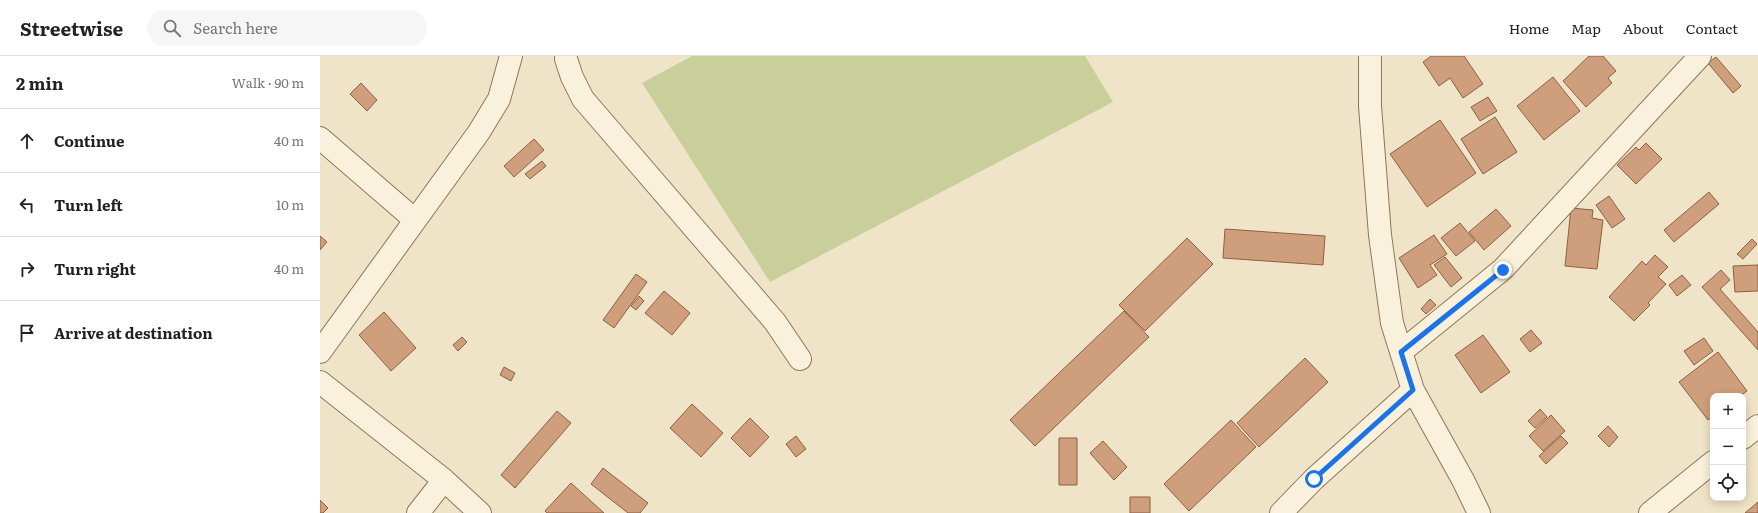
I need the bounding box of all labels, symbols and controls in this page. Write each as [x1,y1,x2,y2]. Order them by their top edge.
search box [147,10,427,46]
text: Streetwise [20,14,123,42]
text: Search here [193,16,277,39]
icon: search [161,17,183,39]
text: Home [1509,18,1549,38]
text: Map [1571,18,1601,38]
text: About [1623,18,1664,38]
text: Contact [1686,18,1738,38]
text: 2 min [16,70,64,95]
text: Walk · 90 m [232,73,304,92]
text: Continue [54,129,124,152]
icon: ahead [16,130,38,152]
text: 40 m [274,131,304,150]
text: Turn left [54,193,123,216]
icon: left [16,194,38,216]
text: 10 m [276,195,304,214]
text: Turn right [54,257,136,280]
icon: right [16,258,38,280]
text: 40 m [274,259,304,278]
route end [1494,261,1512,279]
text: Arrive at destination [54,321,213,344]
icon: arrive [16,322,38,344]
map controls [1710,393,1746,501]
button: + [1710,393,1746,429]
button: − [1710,429,1746,465]
button: locate [1710,465,1746,501]
route start [1305,470,1323,488]

